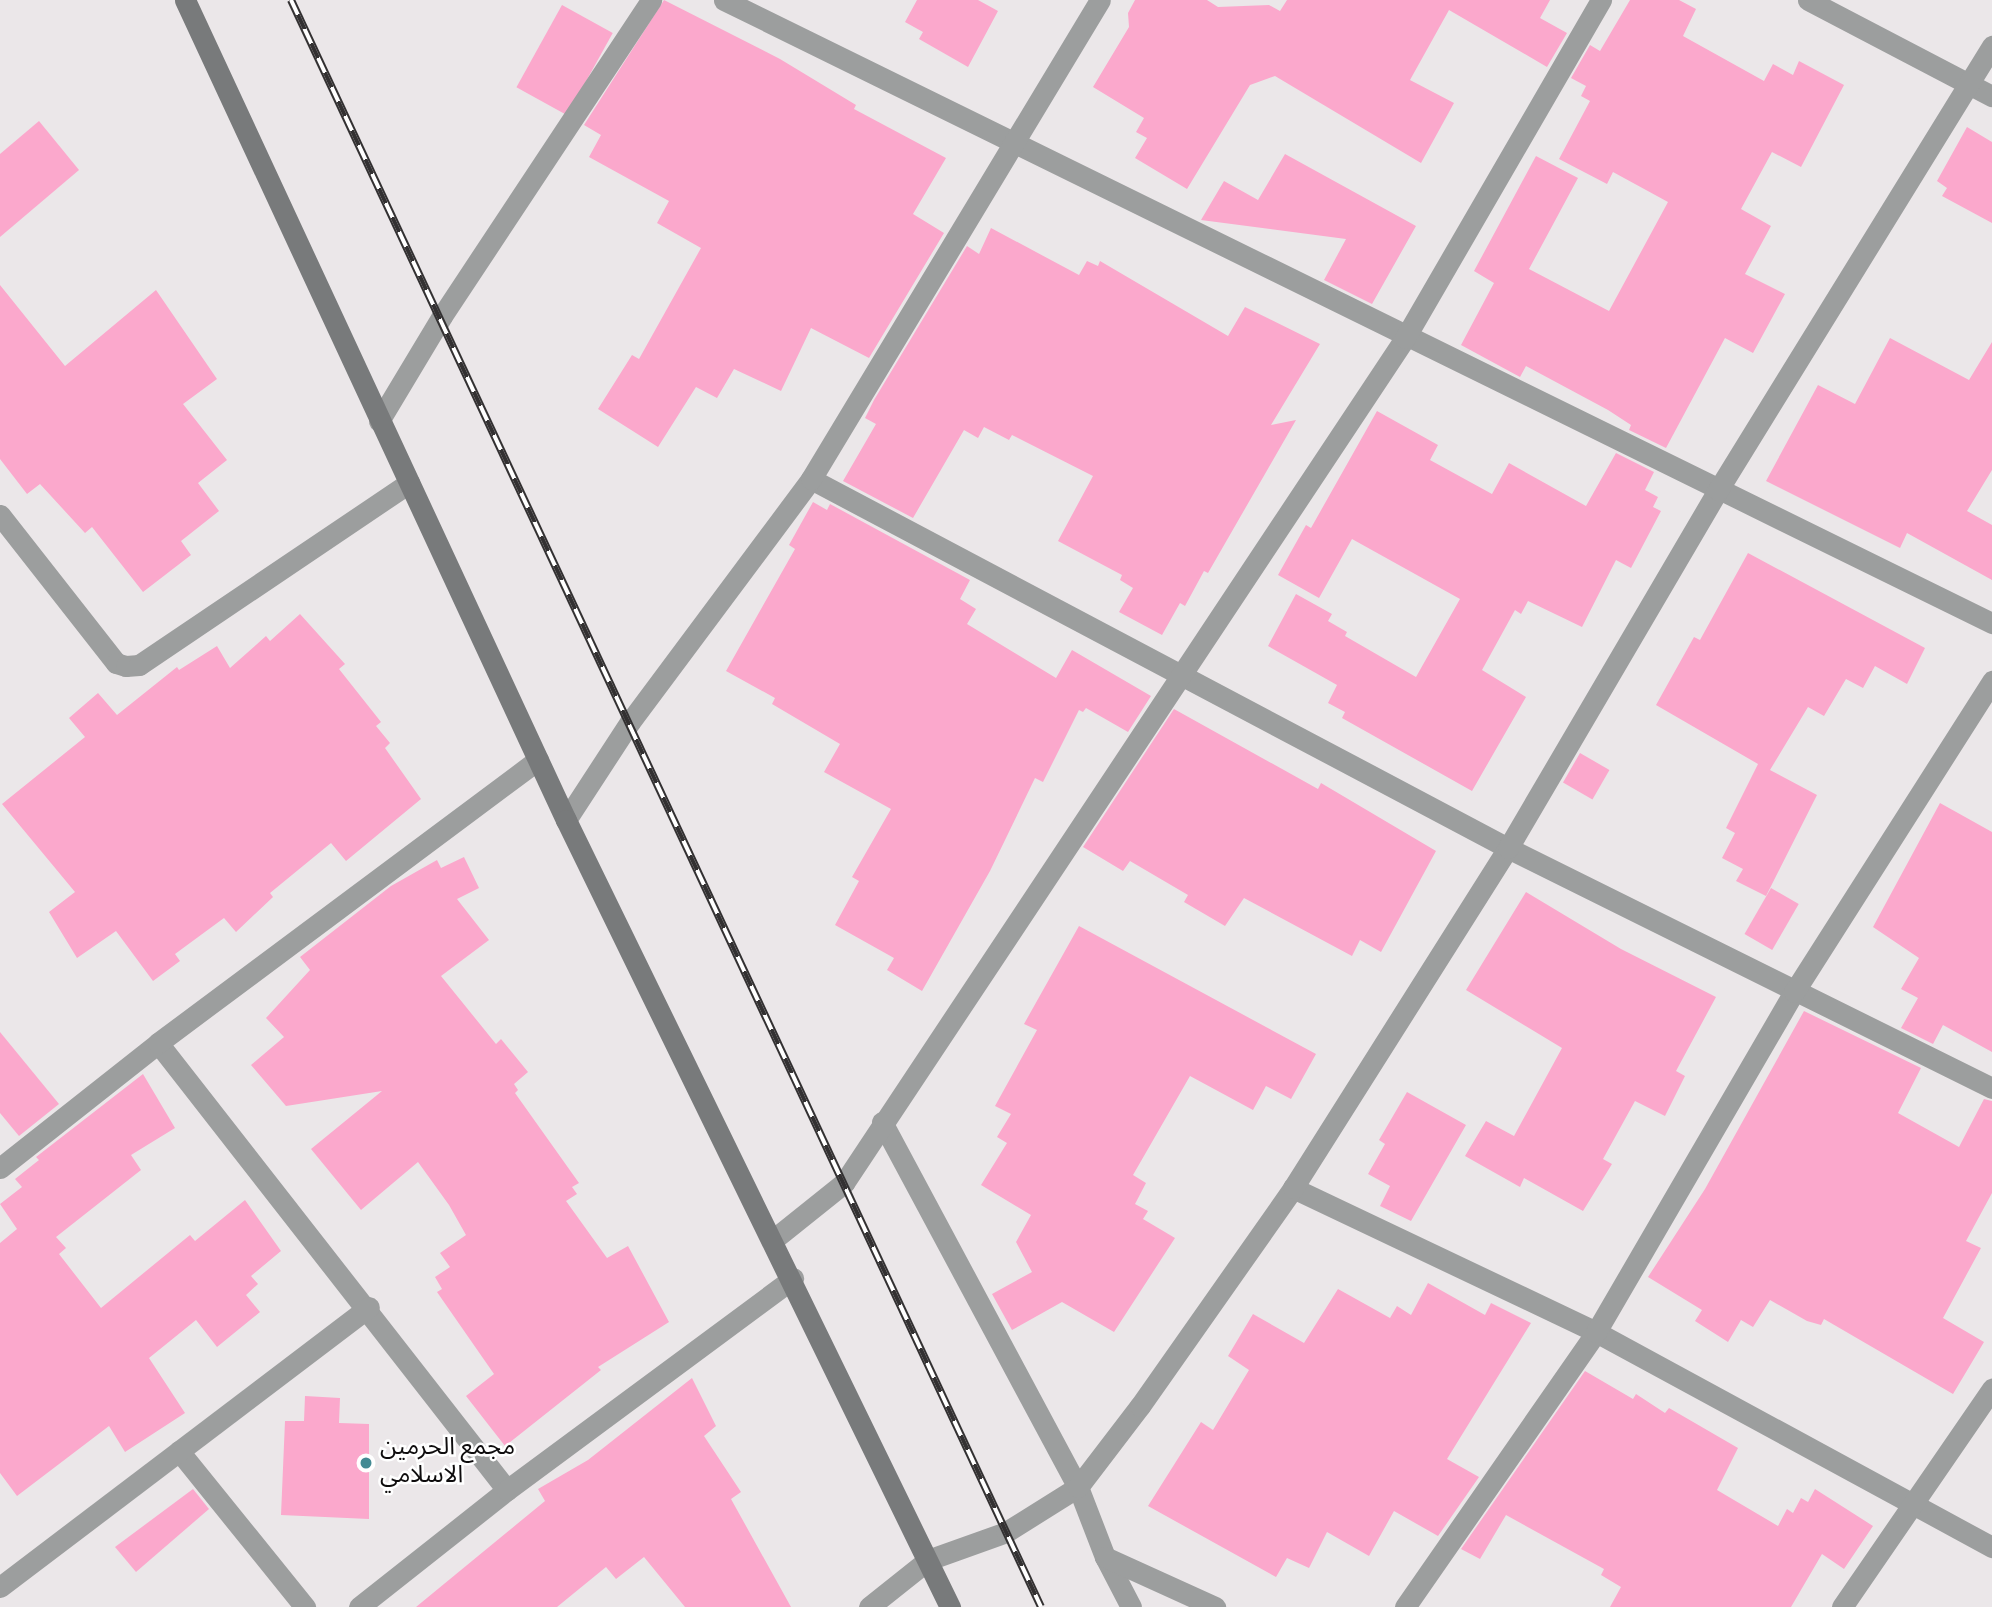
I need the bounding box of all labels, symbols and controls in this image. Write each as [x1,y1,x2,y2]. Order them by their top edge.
place label: مجمع الحرمين الاسلامي [380,1435,515,1491]
marker: مجمع الحرمين الاسلامي [358,1455,374,1471]

